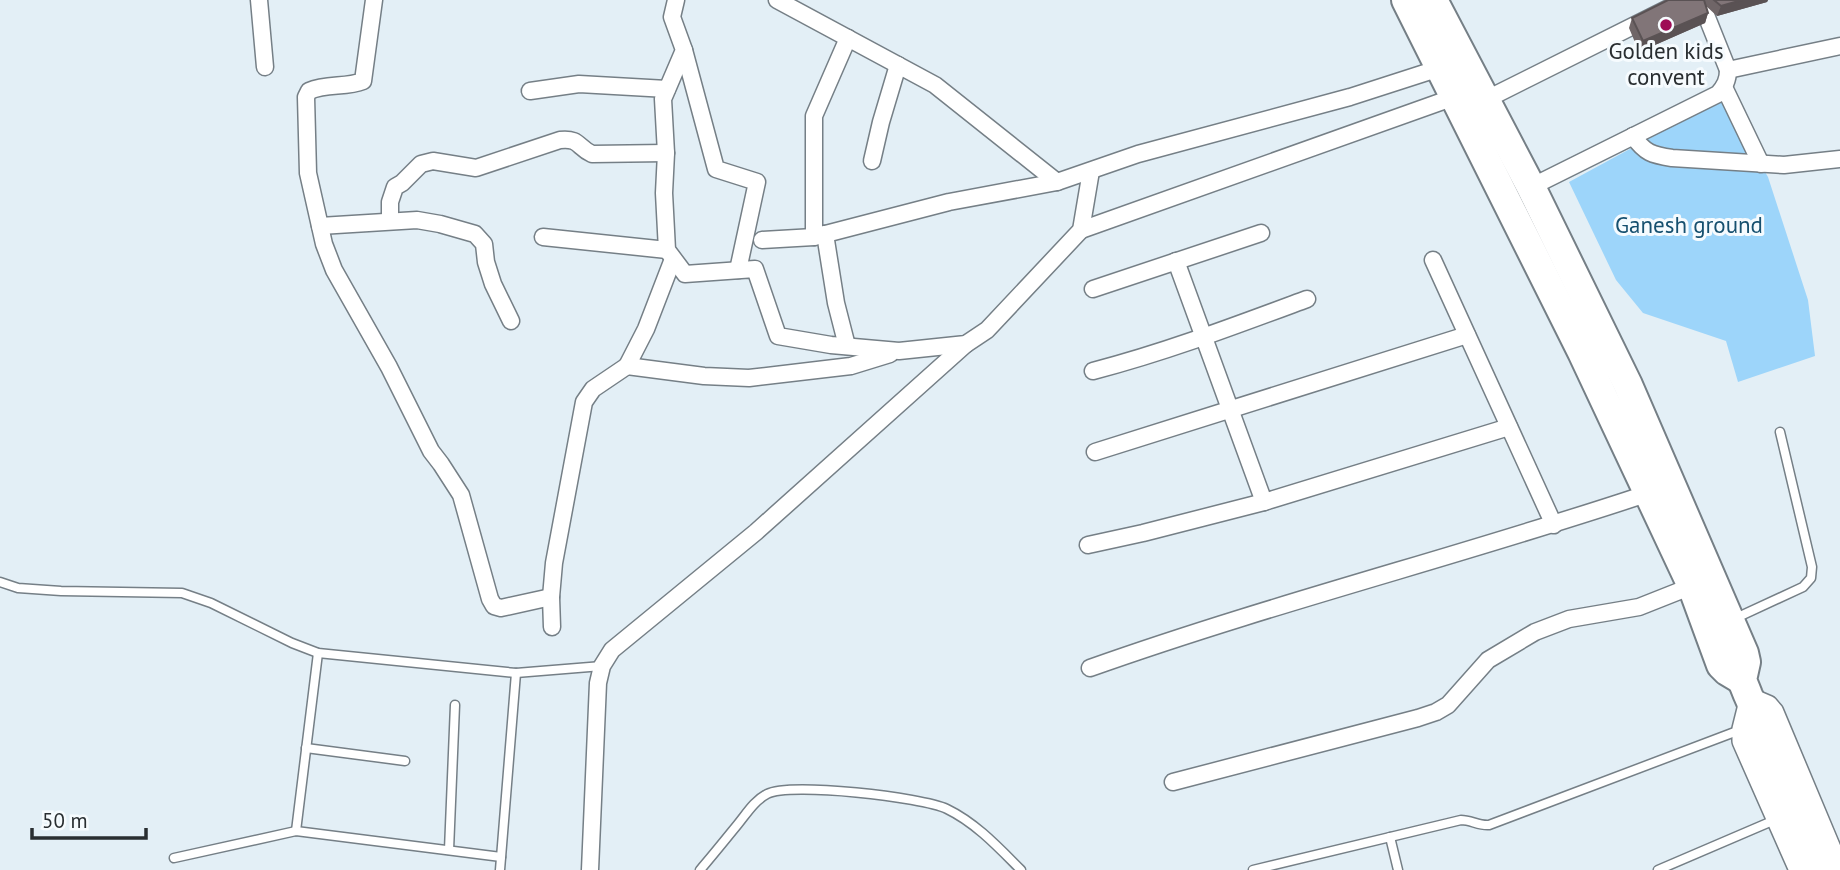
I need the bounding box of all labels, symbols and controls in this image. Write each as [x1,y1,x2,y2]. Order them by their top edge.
marker: Golden kids convent [1658,17,1674,33]
place label: Golden kids convent [1608,36,1724,91]
park label: Ganesh ground [1615,210,1763,239]
scale bar [32,796,145,840]
text: 50 m [42,807,88,834]

